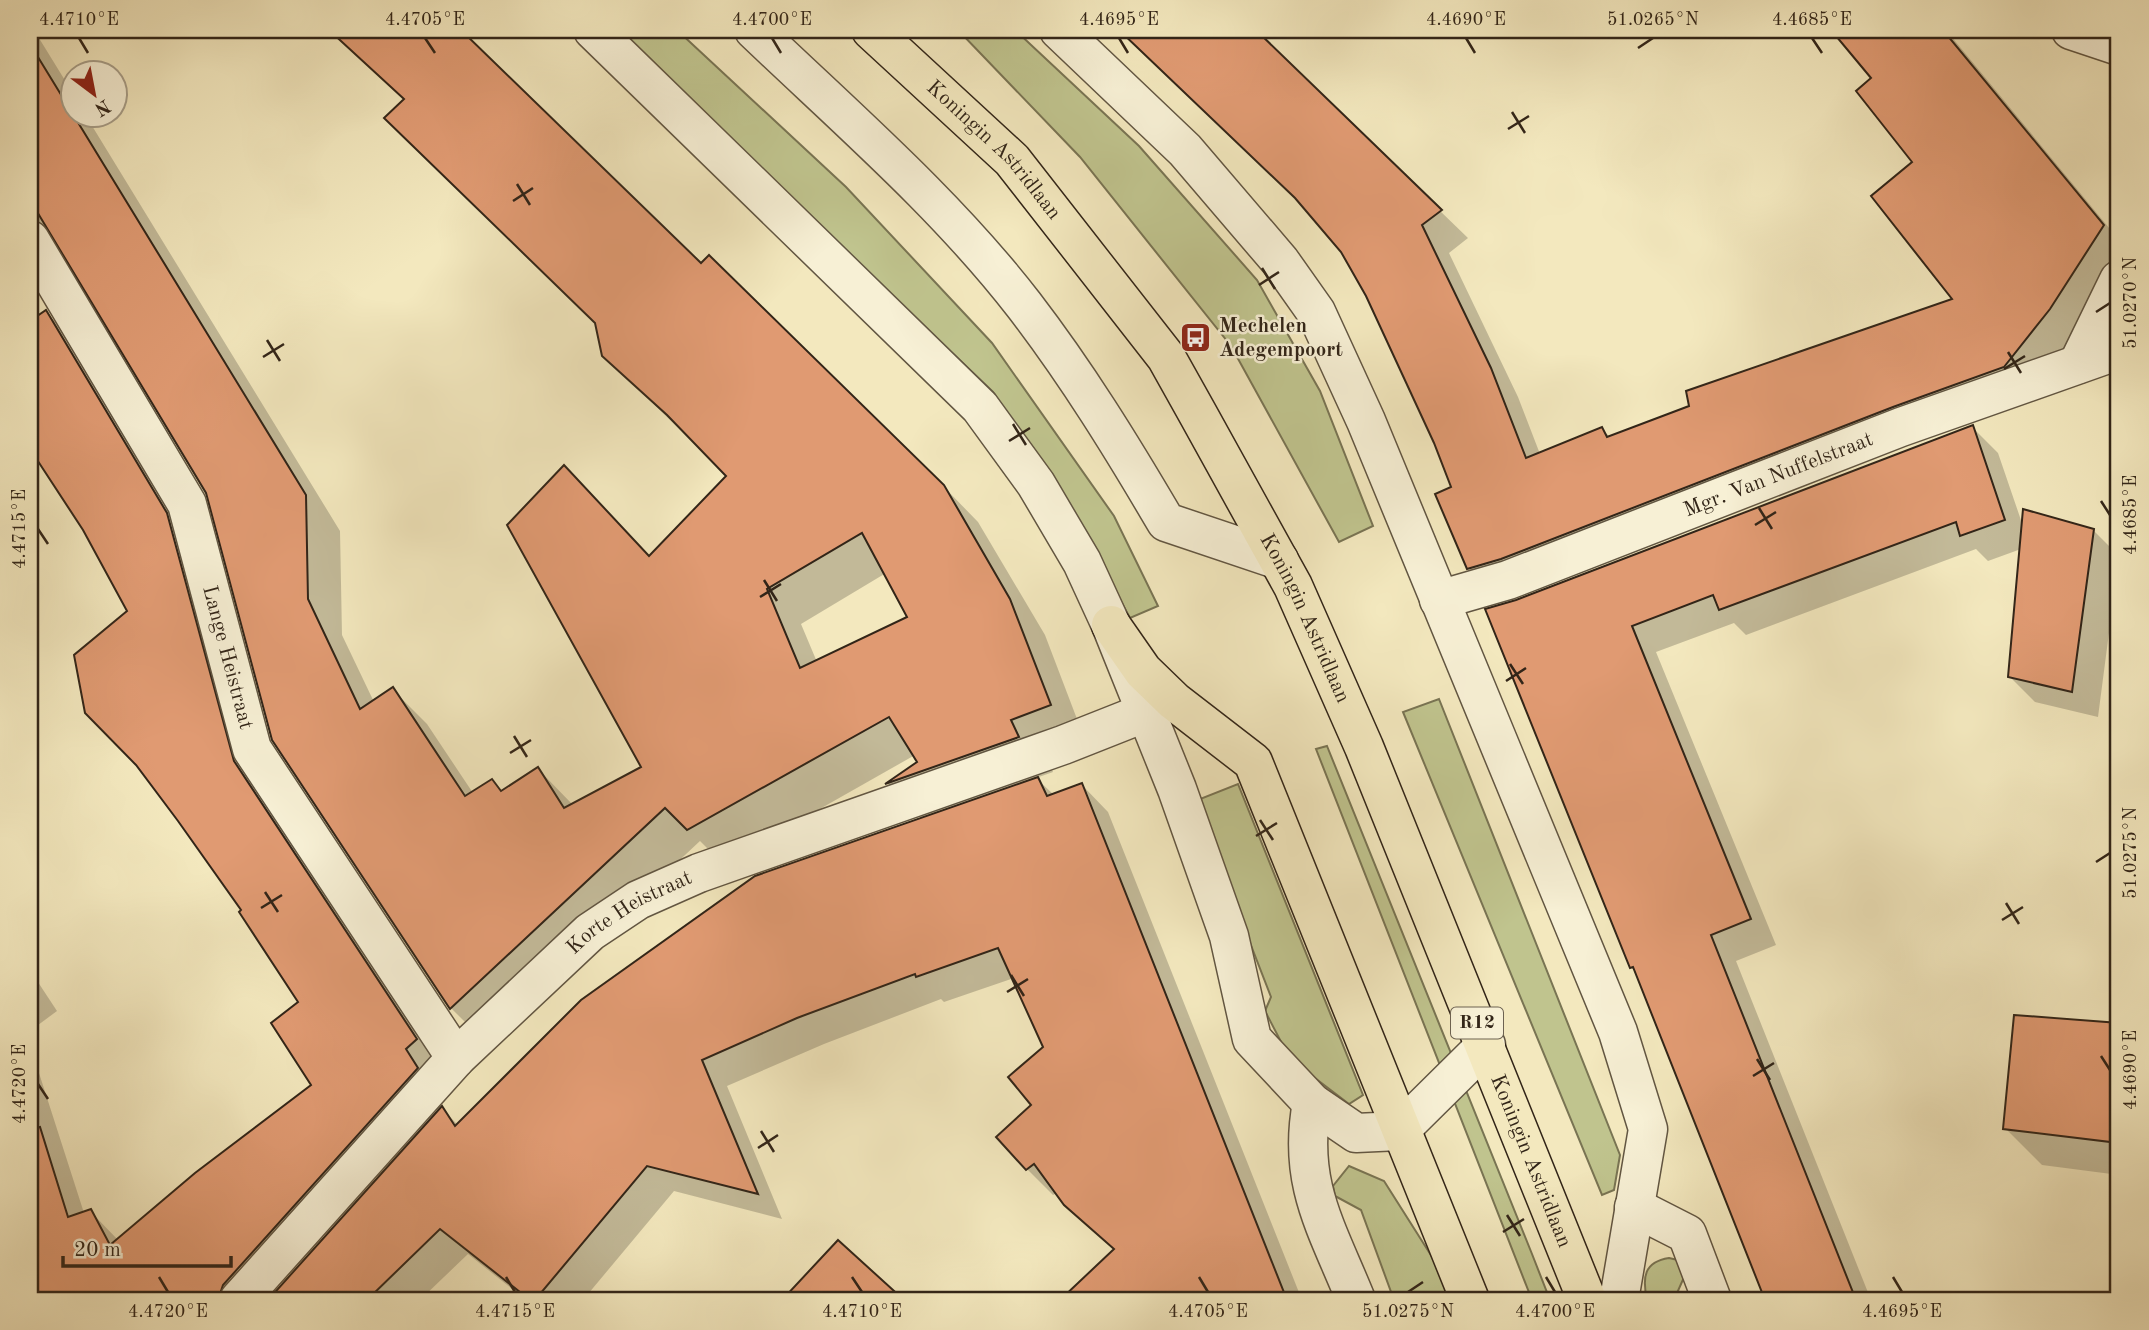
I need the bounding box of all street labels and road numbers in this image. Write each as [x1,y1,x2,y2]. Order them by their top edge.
street label: Koningin Astridlaan [923,76,1065,224]
street label: Mgr. Van Nuffelstraat [1681,428,1876,521]
street label: Koningin Astridlaan [1256,530,1354,706]
street label: Lange Heistraat [199,583,257,732]
street label: Korte Heistraat [563,867,695,958]
road number: R12 [1451,1007,1503,1038]
street label: Koningin Astridlaan [1487,1071,1575,1250]

